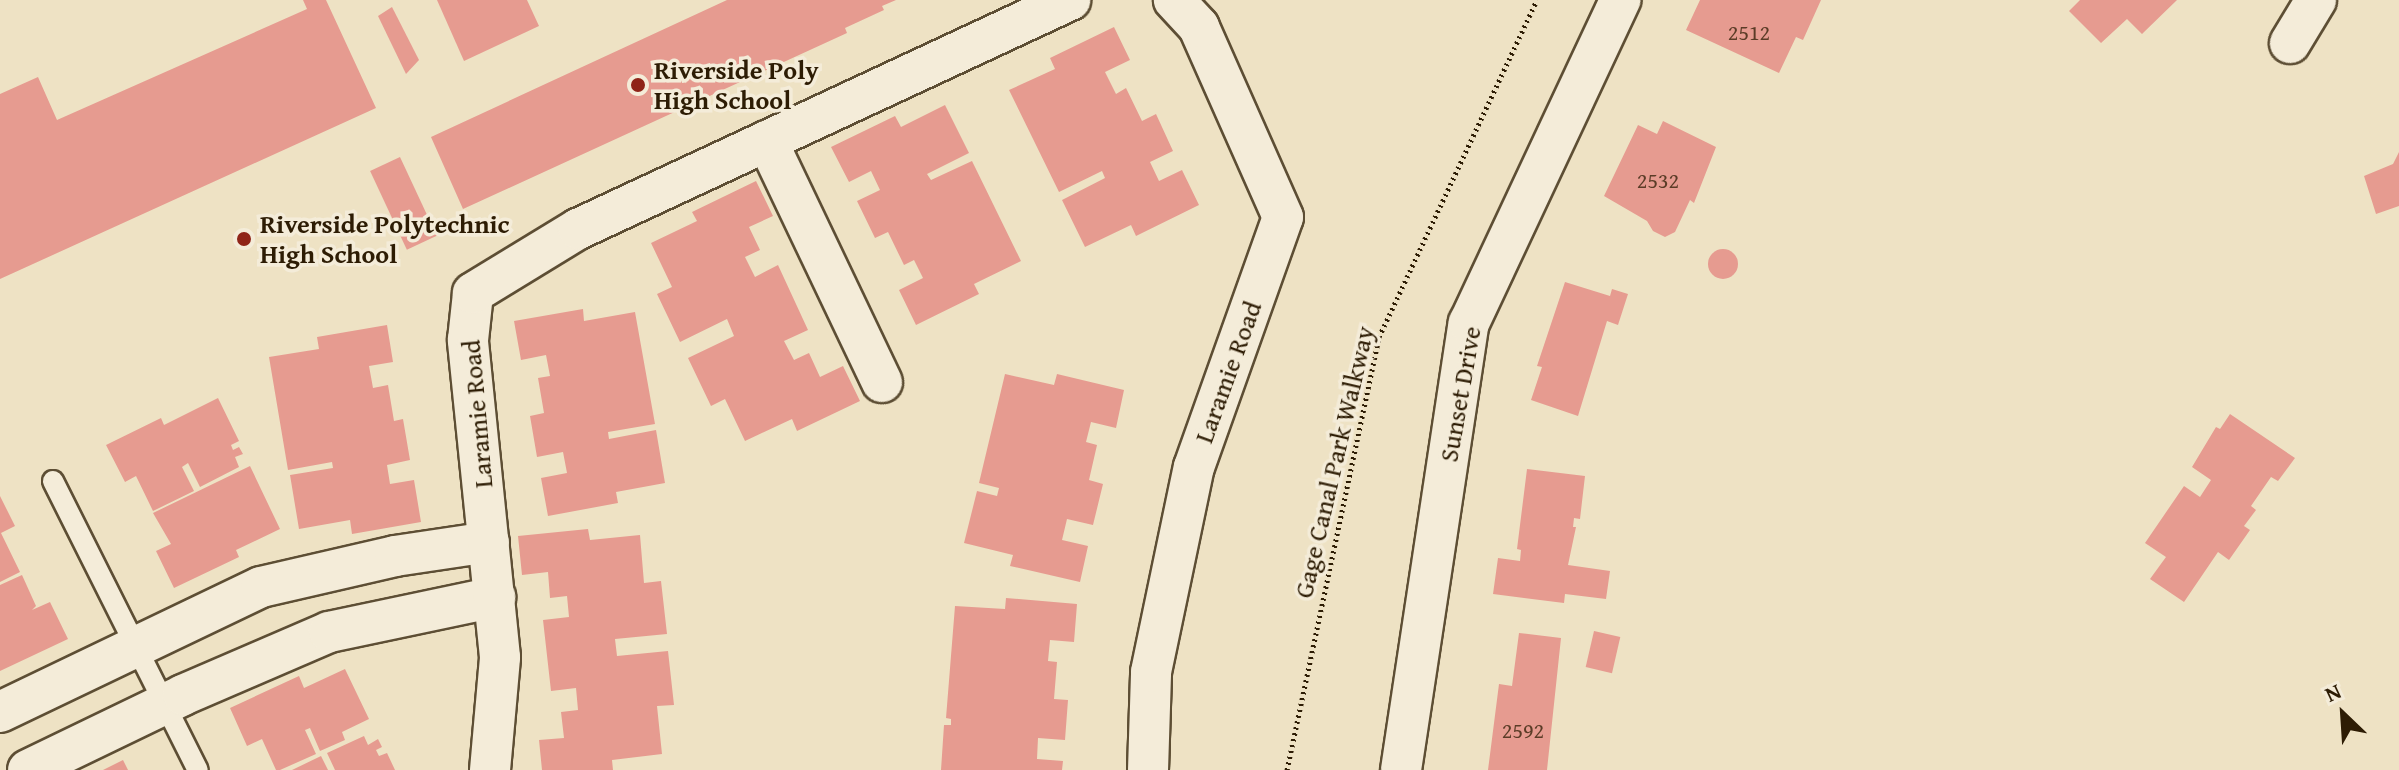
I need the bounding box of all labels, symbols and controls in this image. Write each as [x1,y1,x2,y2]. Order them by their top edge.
house number: 2512 [1728,20,1770,46]
place label: Riverside Poly High School [654,54,819,116]
marker: Riverside Poly High School [629,76,647,94]
house number: 2532 [1637,168,1679,194]
place label: Riverside Polytechnic High School [260,208,510,270]
marker: Riverside Polytechnic High School [235,230,253,248]
street label: Laramie Road [1188,297,1268,447]
street label: Gage Canal Park Walkway [1288,323,1380,601]
street label: Sunset Drive [1433,324,1487,464]
street label: Laramie Road [455,339,499,489]
north arrow [2303,674,2383,754]
text: N [2319,675,2346,710]
house number: 2592 [1502,718,1544,744]

